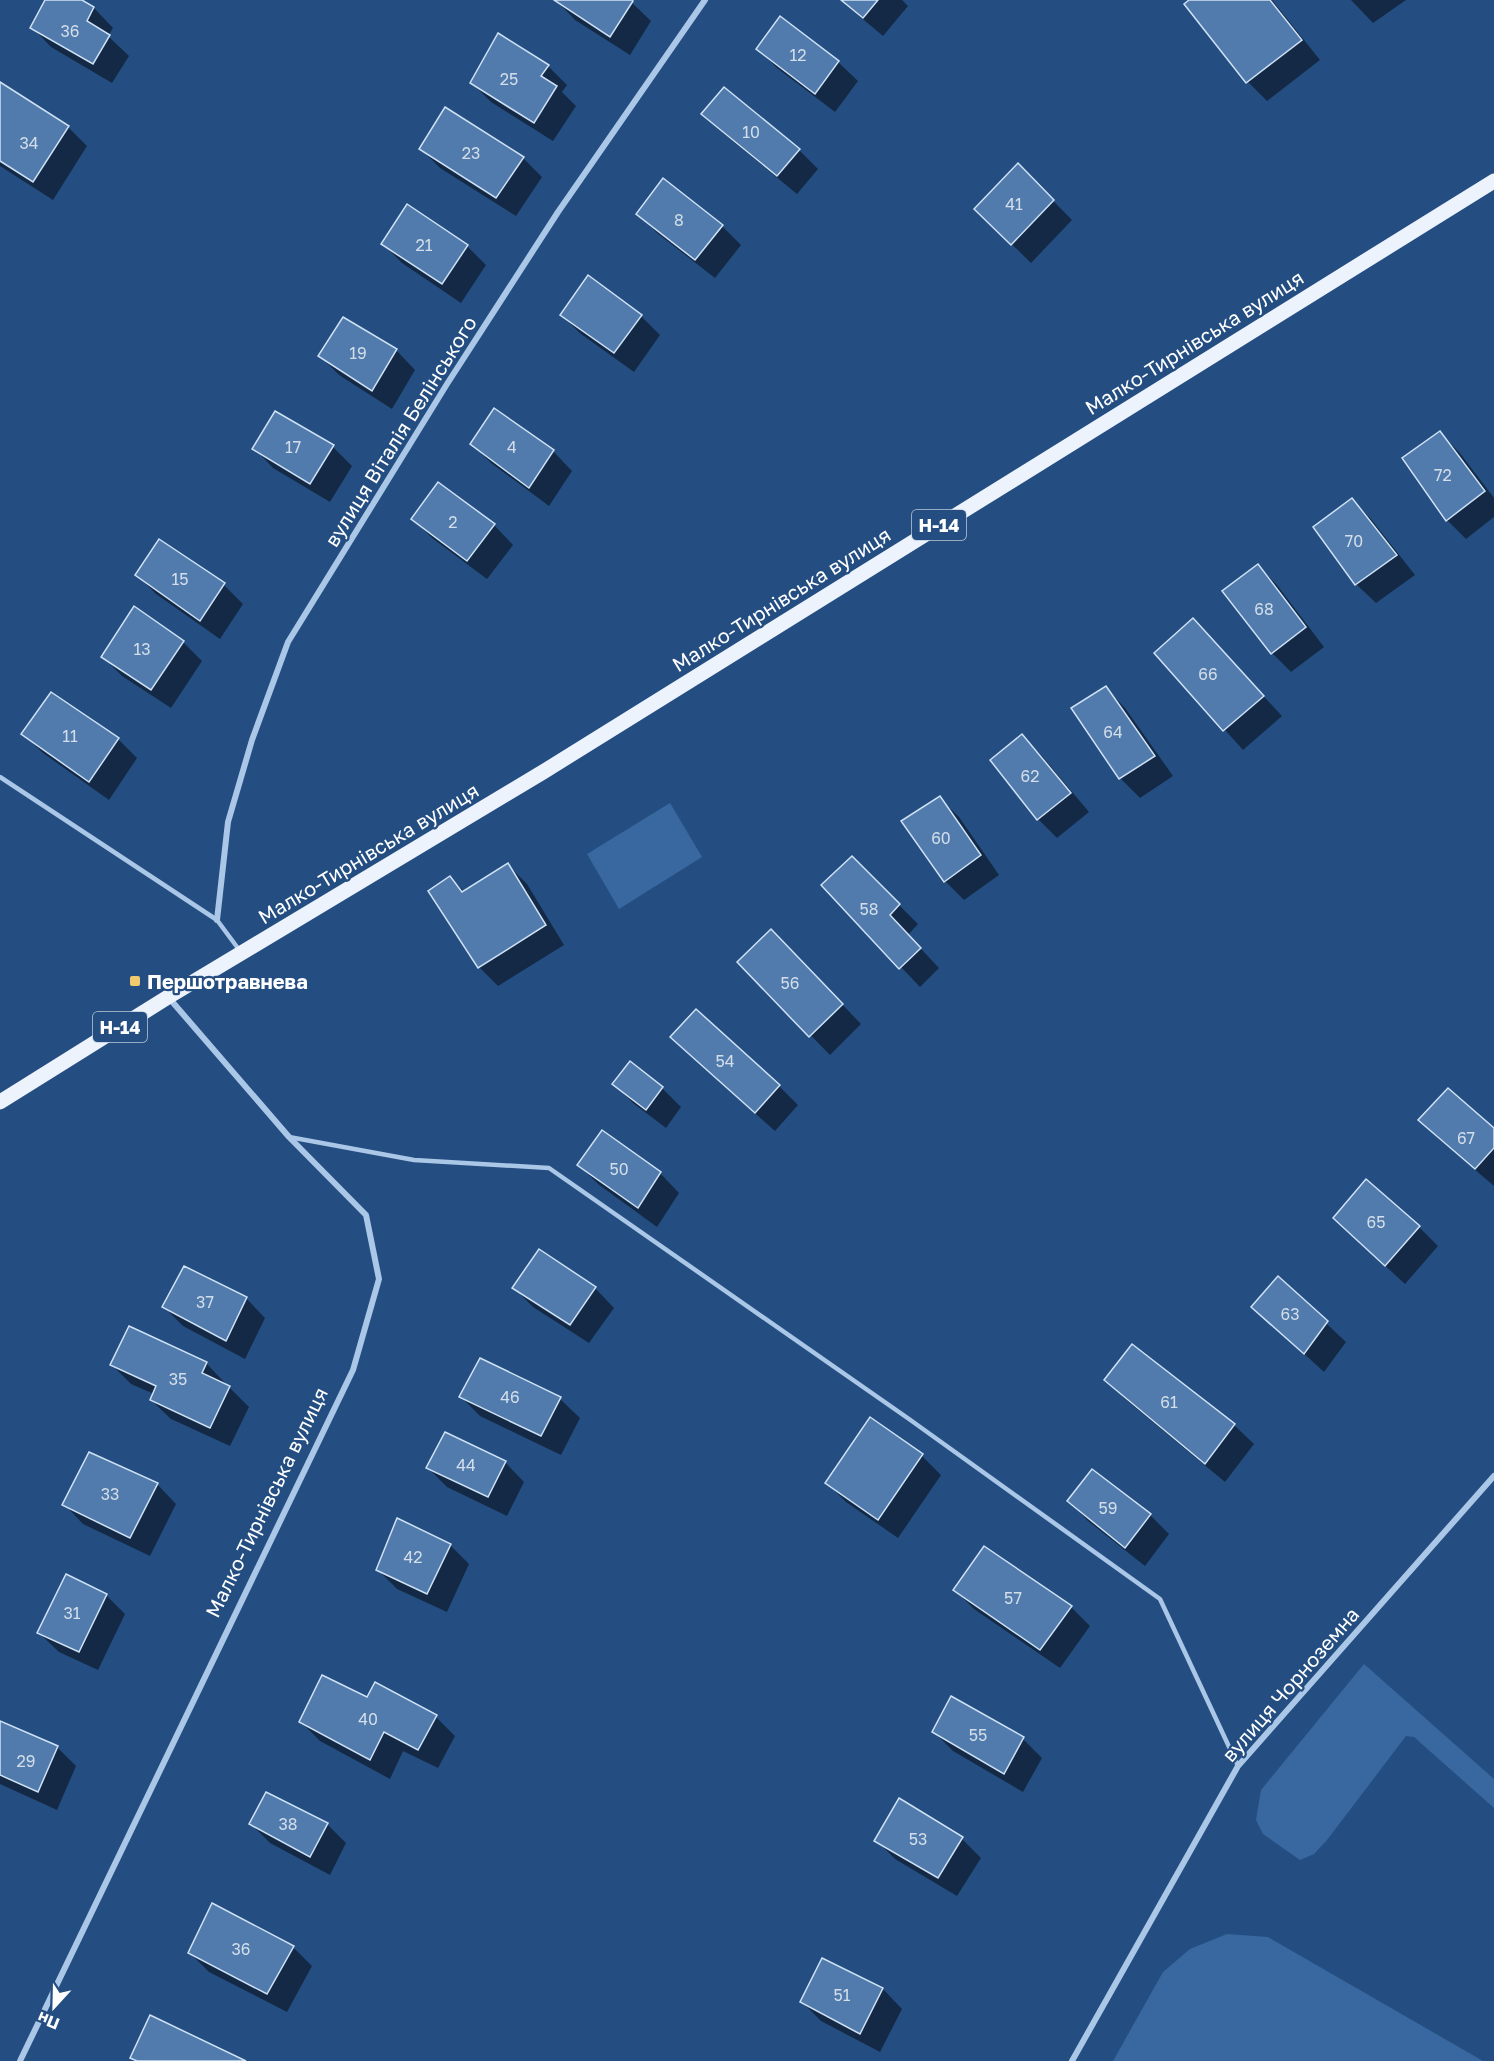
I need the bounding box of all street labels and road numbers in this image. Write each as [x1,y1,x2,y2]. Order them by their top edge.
street label: Малко-Тирнівська вулиця [1080,265,1308,419]
street label: вулиця Віталія Белінського [319,311,481,551]
road number: Н-14 [912,510,966,540]
street label: Малко-Тирнівська вулиця [667,522,895,676]
street label: Малко-Тирнівська вулиця [253,778,483,928]
road number: Н-14 [93,1012,147,1042]
street label: Малко-Тирнівська вулиця [200,1383,332,1621]
street label: вулиця Чорноземна [1216,1602,1364,1766]

